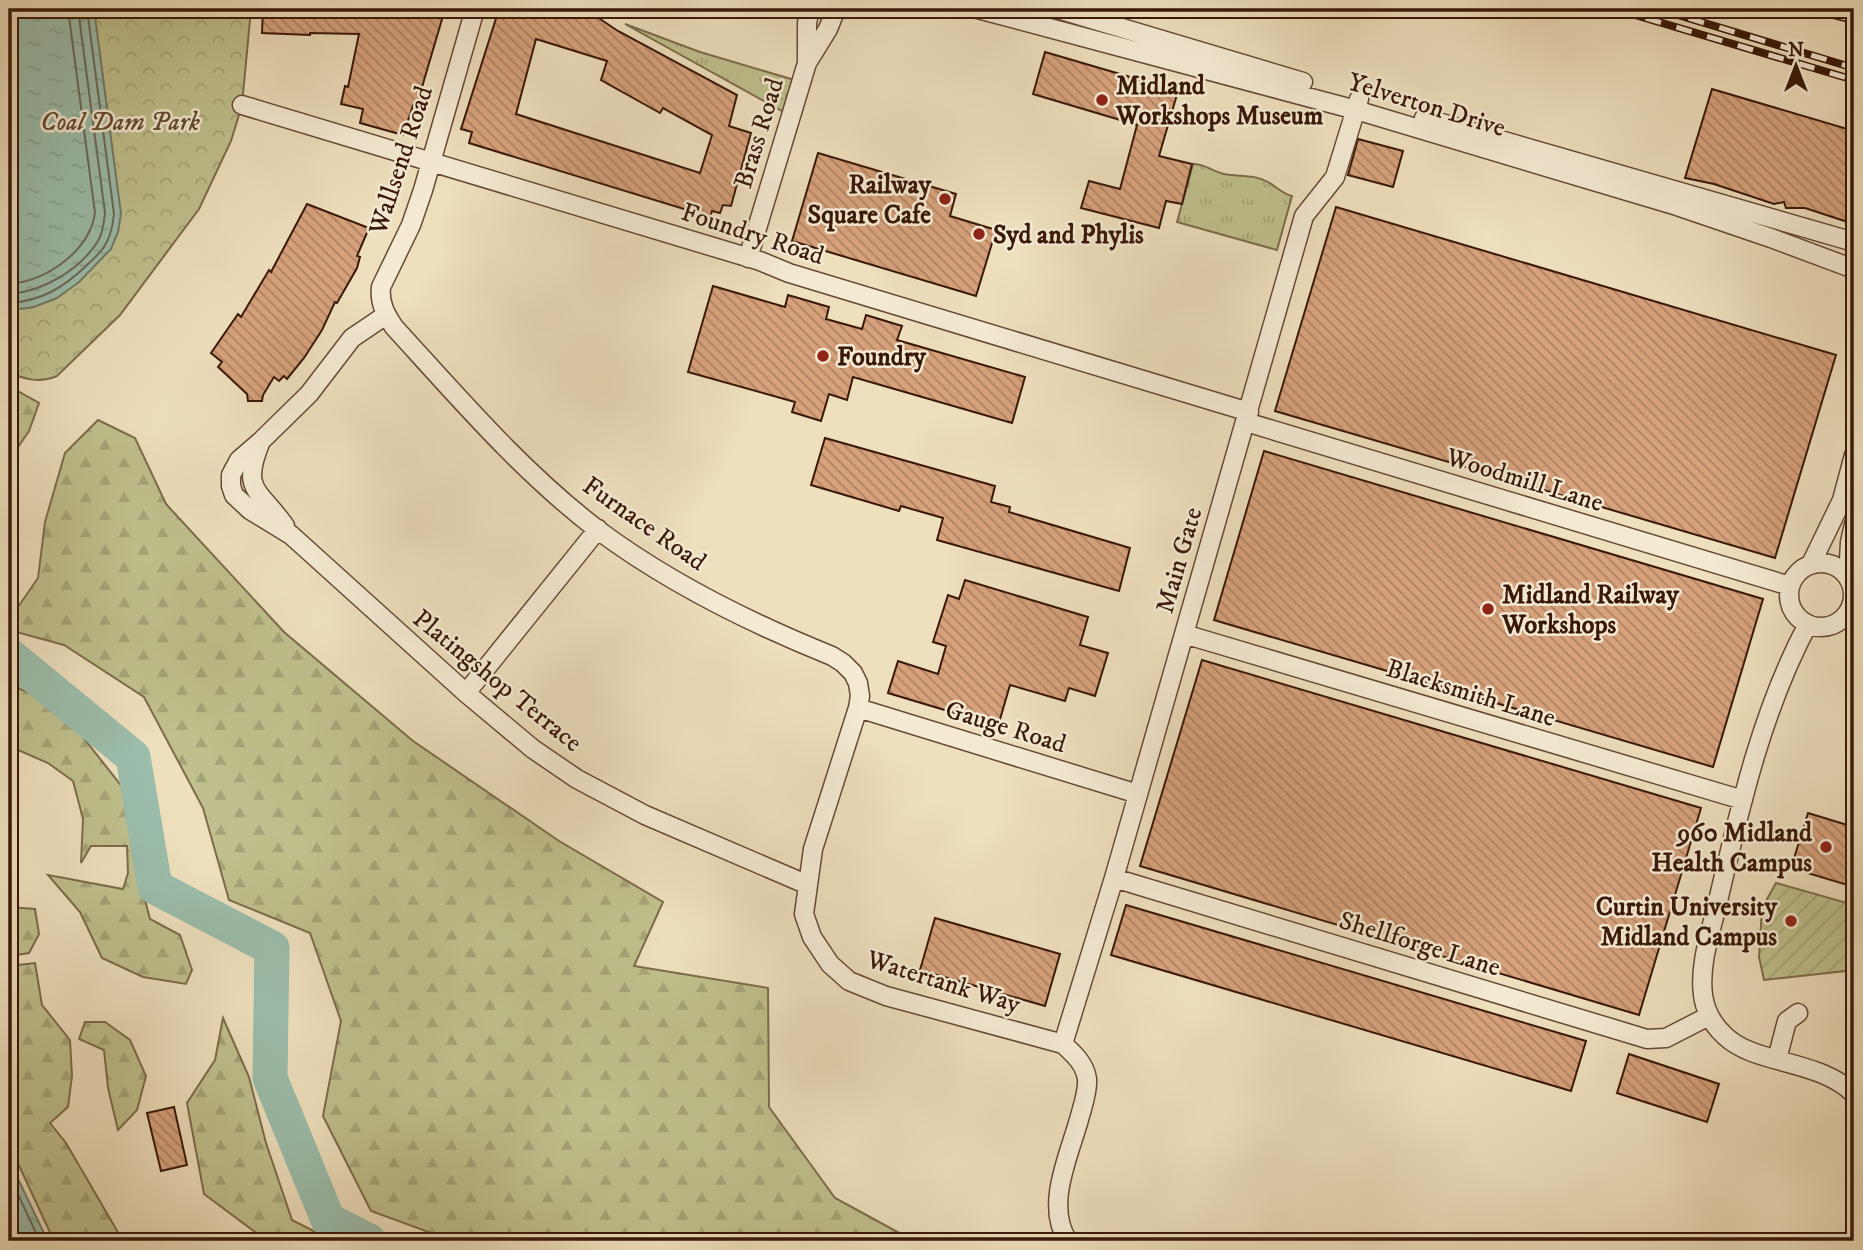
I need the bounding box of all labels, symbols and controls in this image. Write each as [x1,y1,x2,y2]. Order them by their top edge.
north arrow [1762,32,1832,102]
text: N [1788,39,1804,62]
street label: Yelverton Drive [1344,66,1509,145]
place label: Midland Workshops Museum [1115,70,1324,133]
street label: Brass Road [727,74,792,193]
street label: Wallsend Road [362,82,441,240]
marker: Midland Workshops Museum [1094,92,1110,108]
park label: Coal Dam Park [40,106,200,139]
place label: Railway Square Cafe [808,169,932,232]
marker: Railway Square Cafe [937,191,953,207]
street label: Foundry Road [677,196,828,273]
place label: Syd and Phylis [993,219,1144,252]
marker: Syd and Phylis [971,226,987,242]
place label: Foundry [837,341,926,374]
marker: Foundry [815,348,831,364]
street label: Woodmill Lane [1441,441,1607,520]
street label: Furnace Road [576,470,712,579]
street label: Main Gate [1149,503,1210,617]
place label: Midland Railway Workshops [1501,579,1679,642]
marker: Midland Railway Workshops [1480,601,1496,617]
street label: Platingshop Terrace [406,603,589,760]
street label: Blacksmith Lane [1382,652,1559,735]
street label: Gauge Road [941,693,1070,761]
place label: 960 Midland Health Campus [1651,817,1813,880]
marker: 960 Midland Health Campus [1818,839,1834,855]
place label: Curtin University Midland Campus [1596,891,1778,954]
street label: Shellforge Lane [1335,904,1504,985]
marker: Curtin University Midland Campus [1783,913,1799,929]
street label: Watertank Way [862,943,1025,1022]

